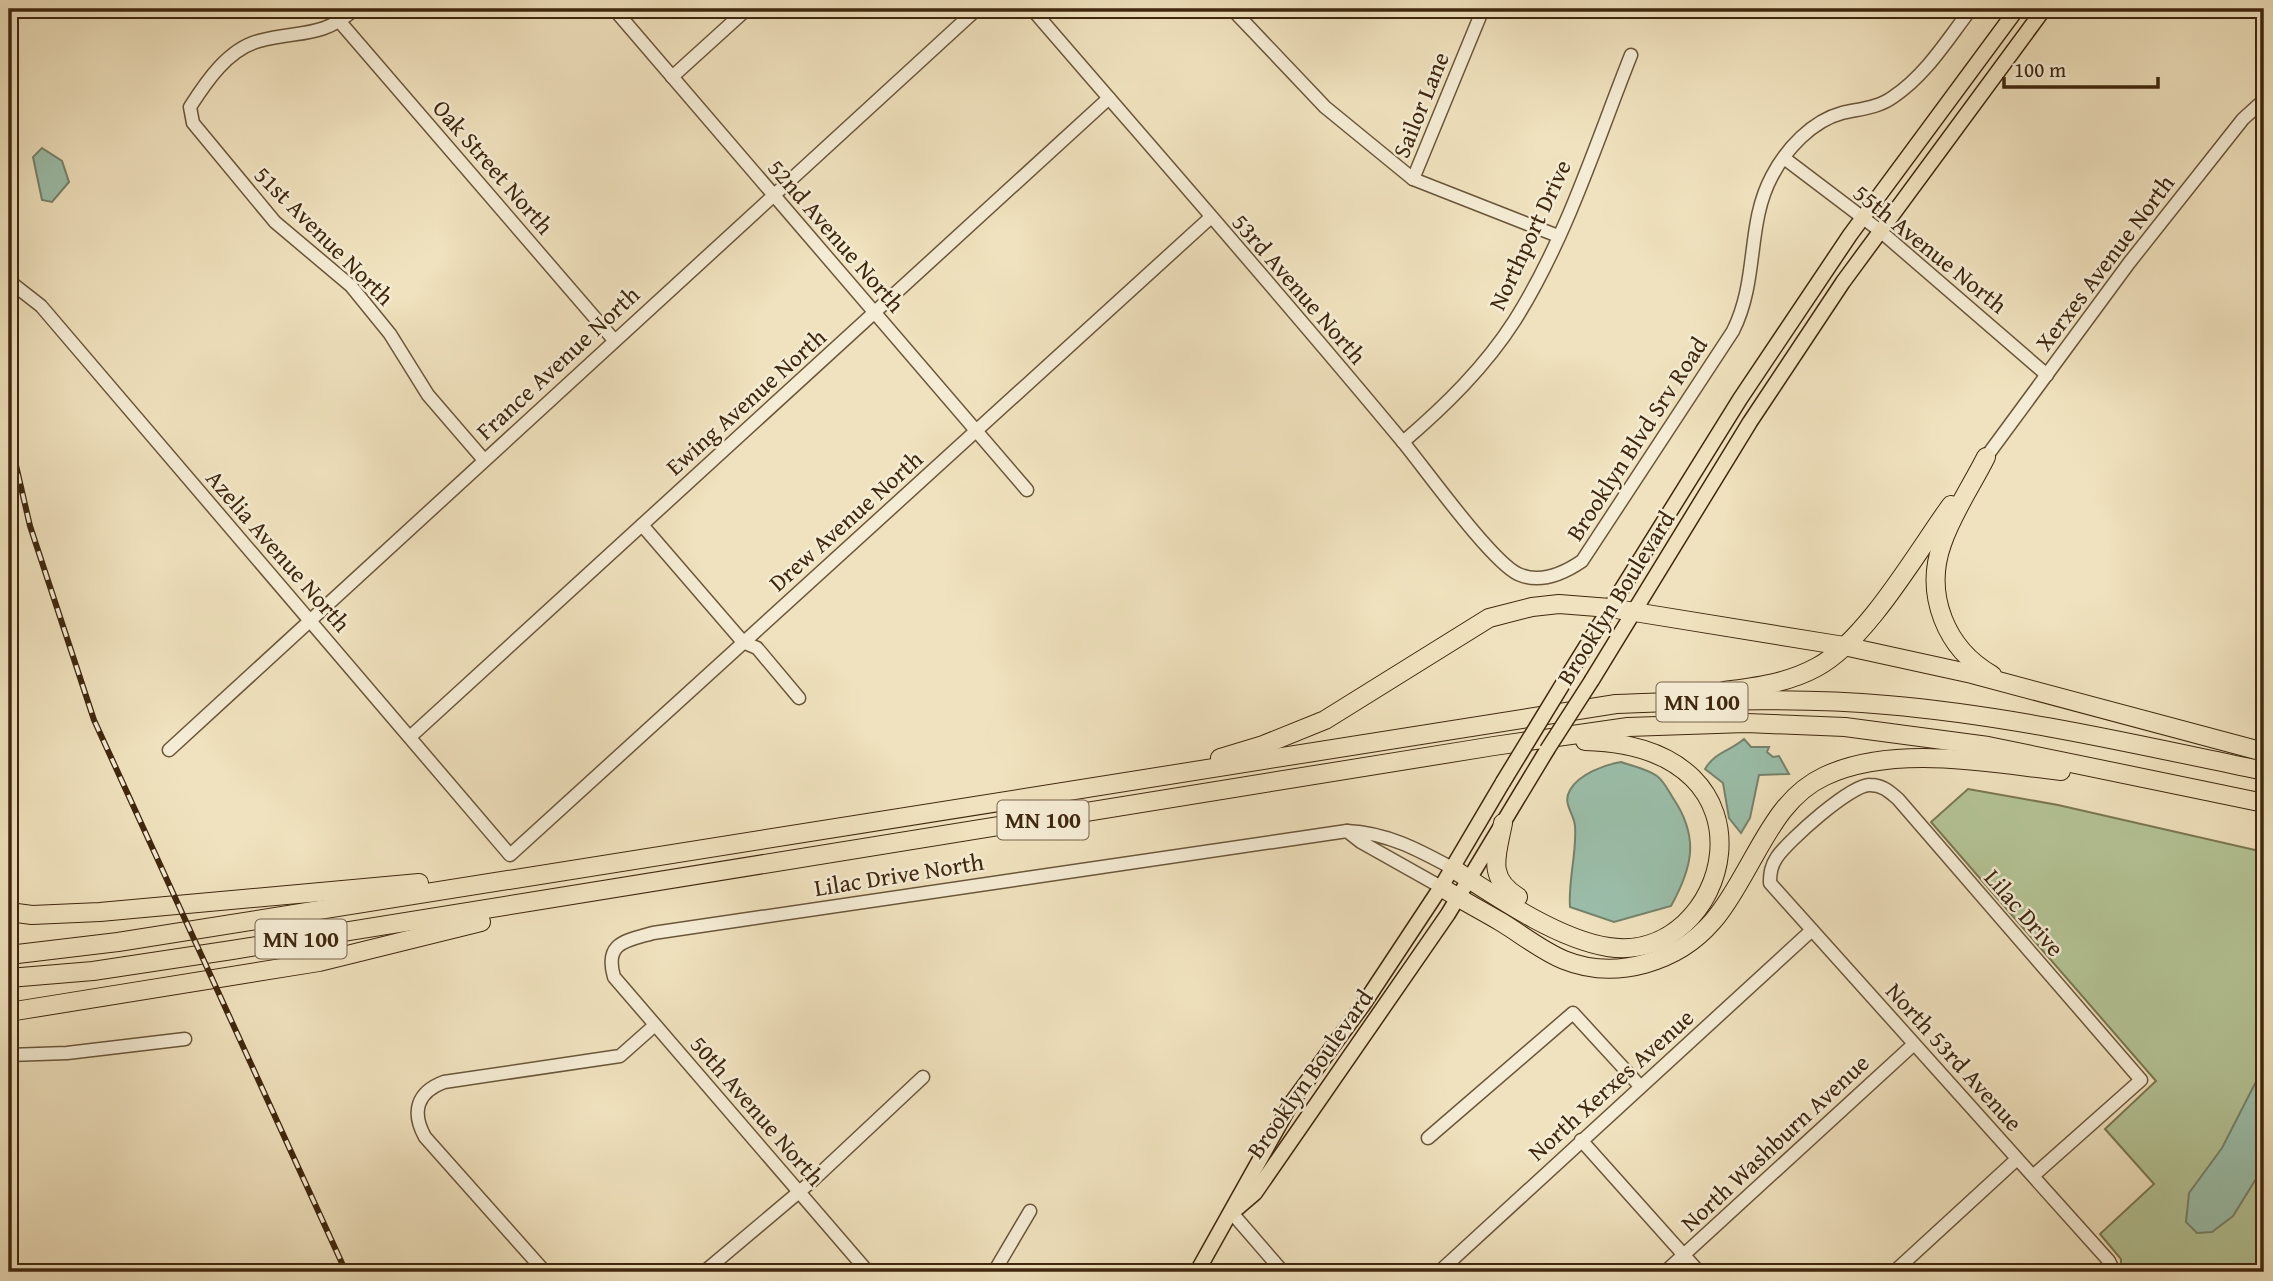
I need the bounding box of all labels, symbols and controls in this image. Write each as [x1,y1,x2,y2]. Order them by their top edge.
street label: Sailor Lane [1383,46,1458,163]
scale bar [2004,46,2158,90]
text: 100 m [2014,54,2066,85]
street label: Oak Street North [425,91,562,242]
street label: 52nd Avenue North [760,151,913,321]
street label: Northport Drive [1479,154,1580,316]
street label: 51st Avenue North [246,158,403,314]
street label: Xerxes Avenue North [2027,167,2183,358]
street label: 55th Avenue North [1846,175,2015,322]
street label: 53rd Avenue North [1224,206,1375,372]
street label: France Avenue North [468,277,648,448]
street label: Ewing Avenue North [658,320,834,483]
street label: Brooklyn Blvd Srv Road [1557,330,1716,548]
street label: Drew Avenue North [761,442,931,599]
street label: Azelia Avenue North [198,462,359,640]
street label: Brooklyn Boulevard [1548,504,1683,692]
road number: MN 100 [1656,682,1748,722]
road number: MN 100 [998,800,1088,840]
street label: Lilac Drive North [812,844,987,905]
street label: Lilac Drive [1976,861,2072,964]
road number: MN 100 [256,920,346,958]
street label: North 53rd Avenue [1878,974,2031,1139]
street label: Brooklyn Boulevard [1238,982,1381,1165]
street label: North Xerxes Avenue [1520,1000,1701,1169]
street label: 50th Avenue North [682,1028,833,1194]
street label: North Washburn Avenue [1673,1046,1877,1240]

